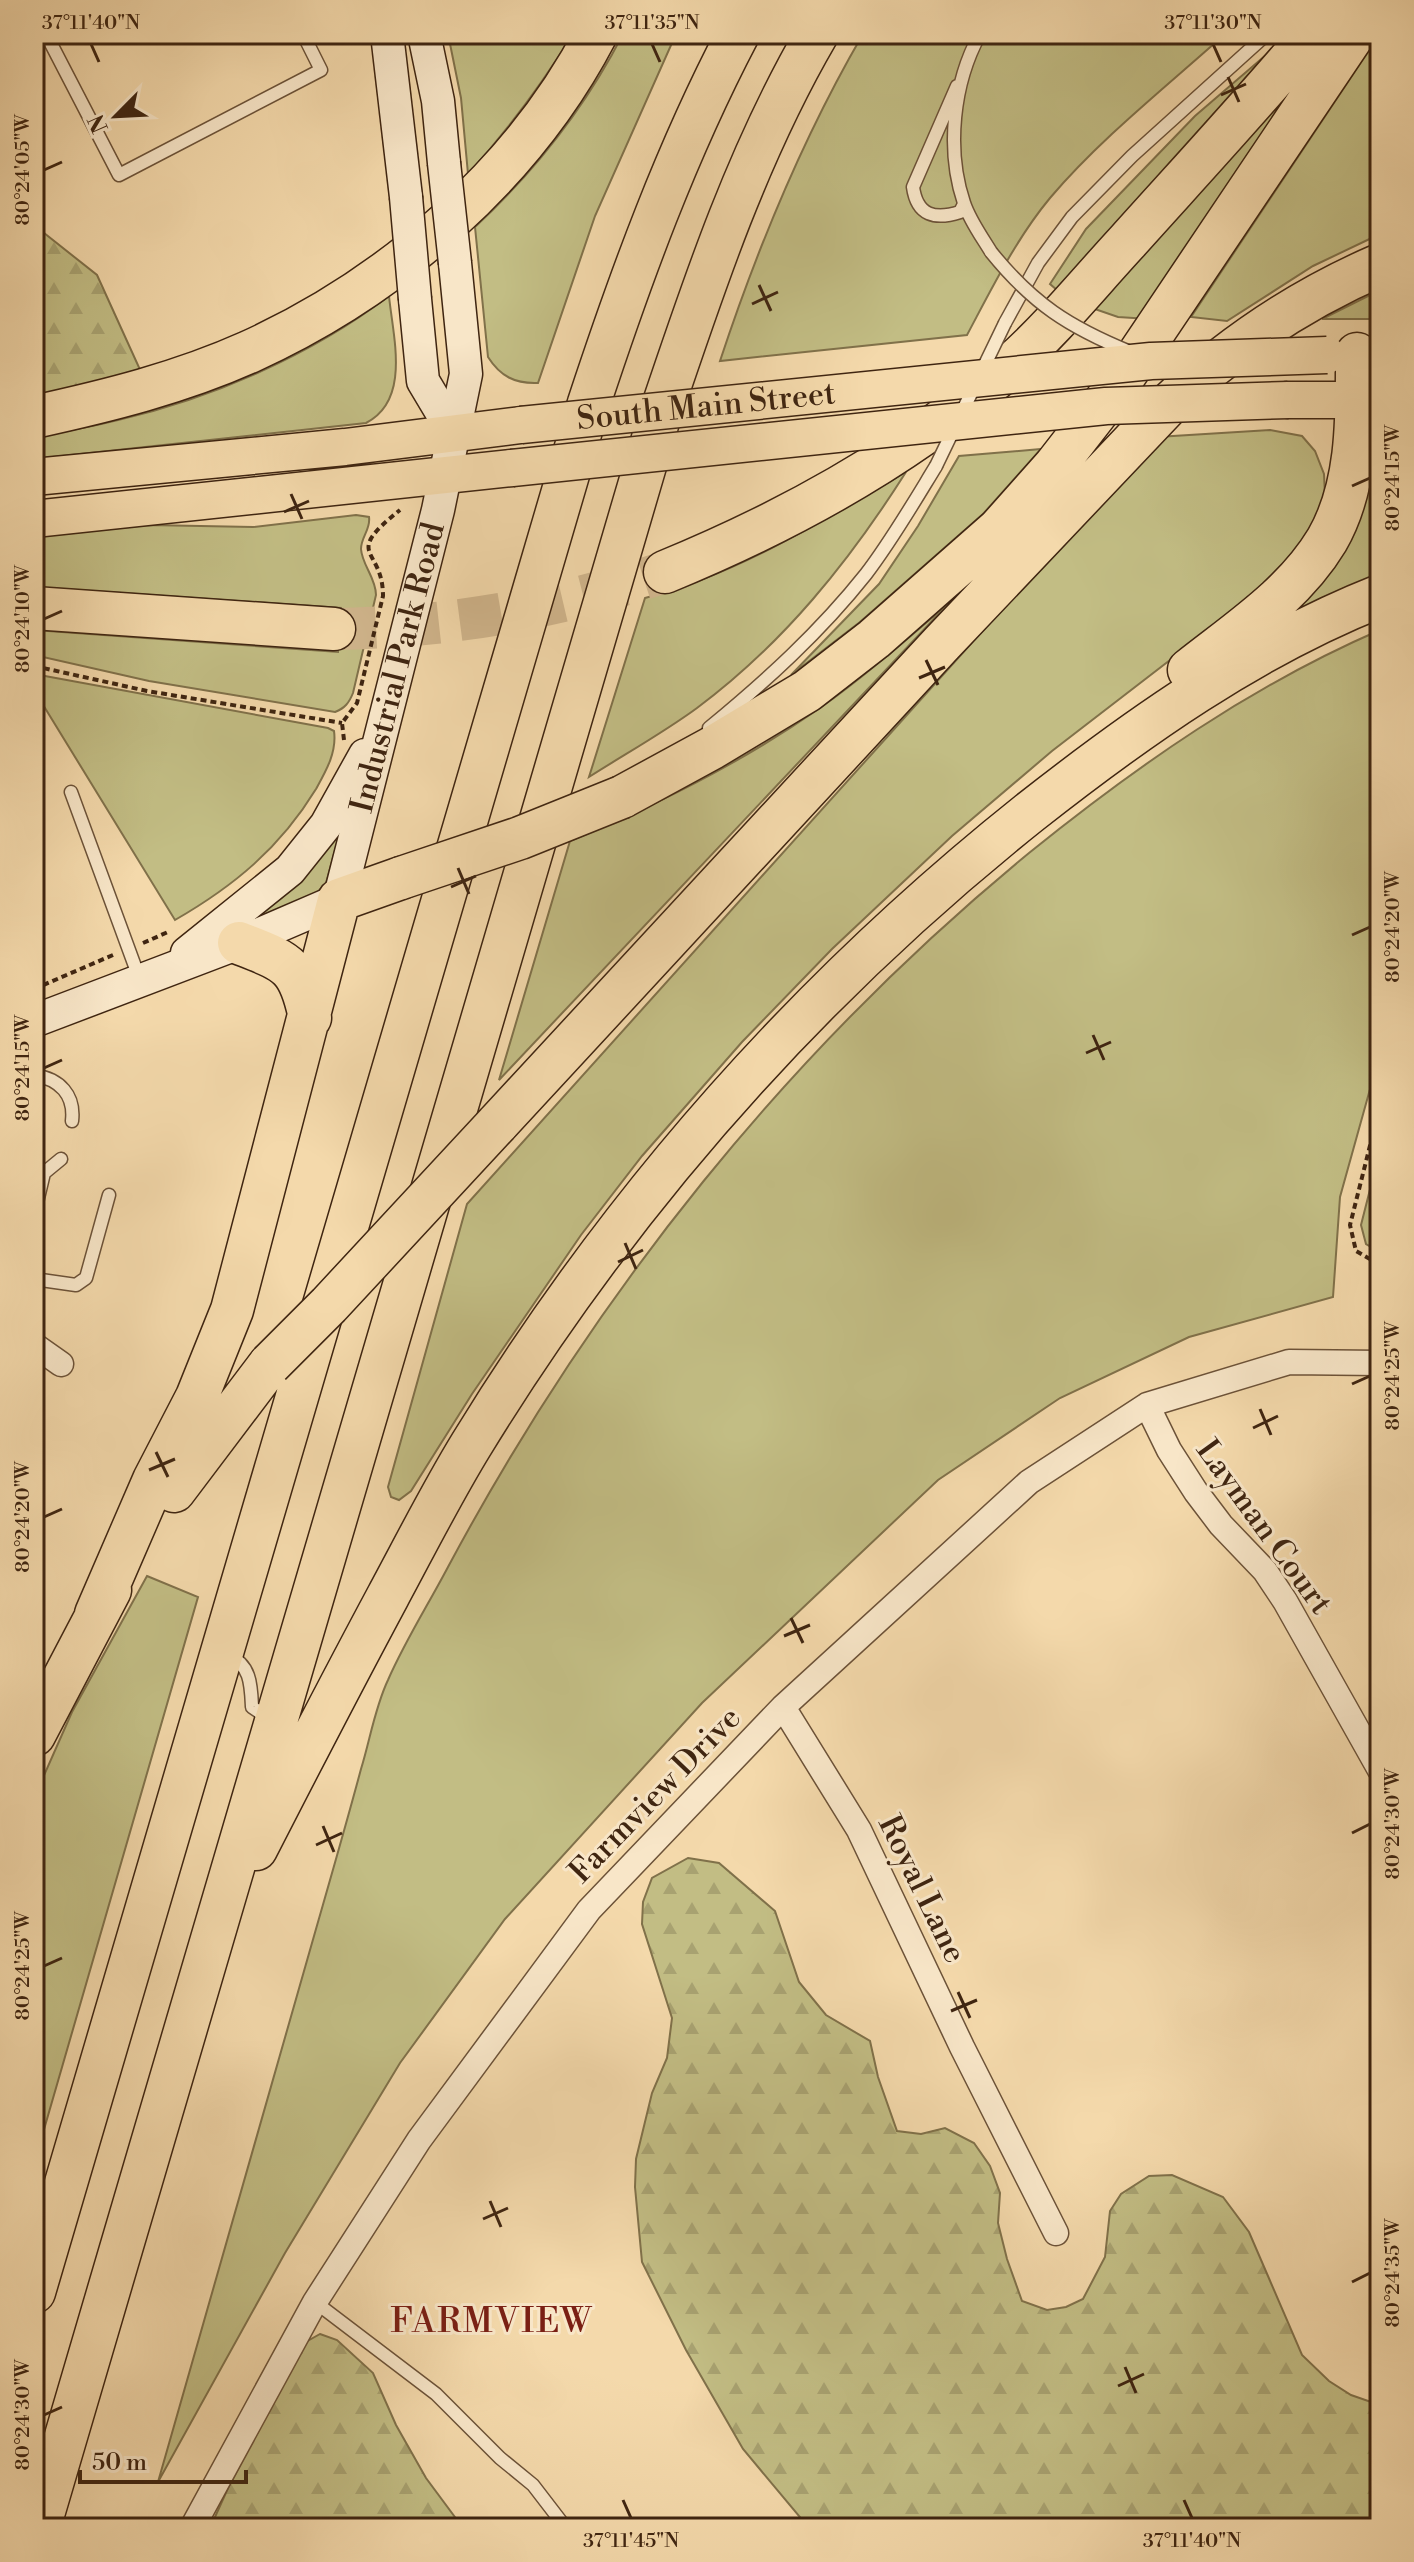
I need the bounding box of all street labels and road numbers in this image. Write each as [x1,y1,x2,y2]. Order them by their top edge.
street label: South Main Street [575,373,837,439]
street label: Industrial Park Road [342,518,454,817]
street label: Layman Court [1187,1432,1341,1622]
street label: Farmview Drive [561,1698,749,1892]
street label: Royal Lane [869,1809,975,1969]

